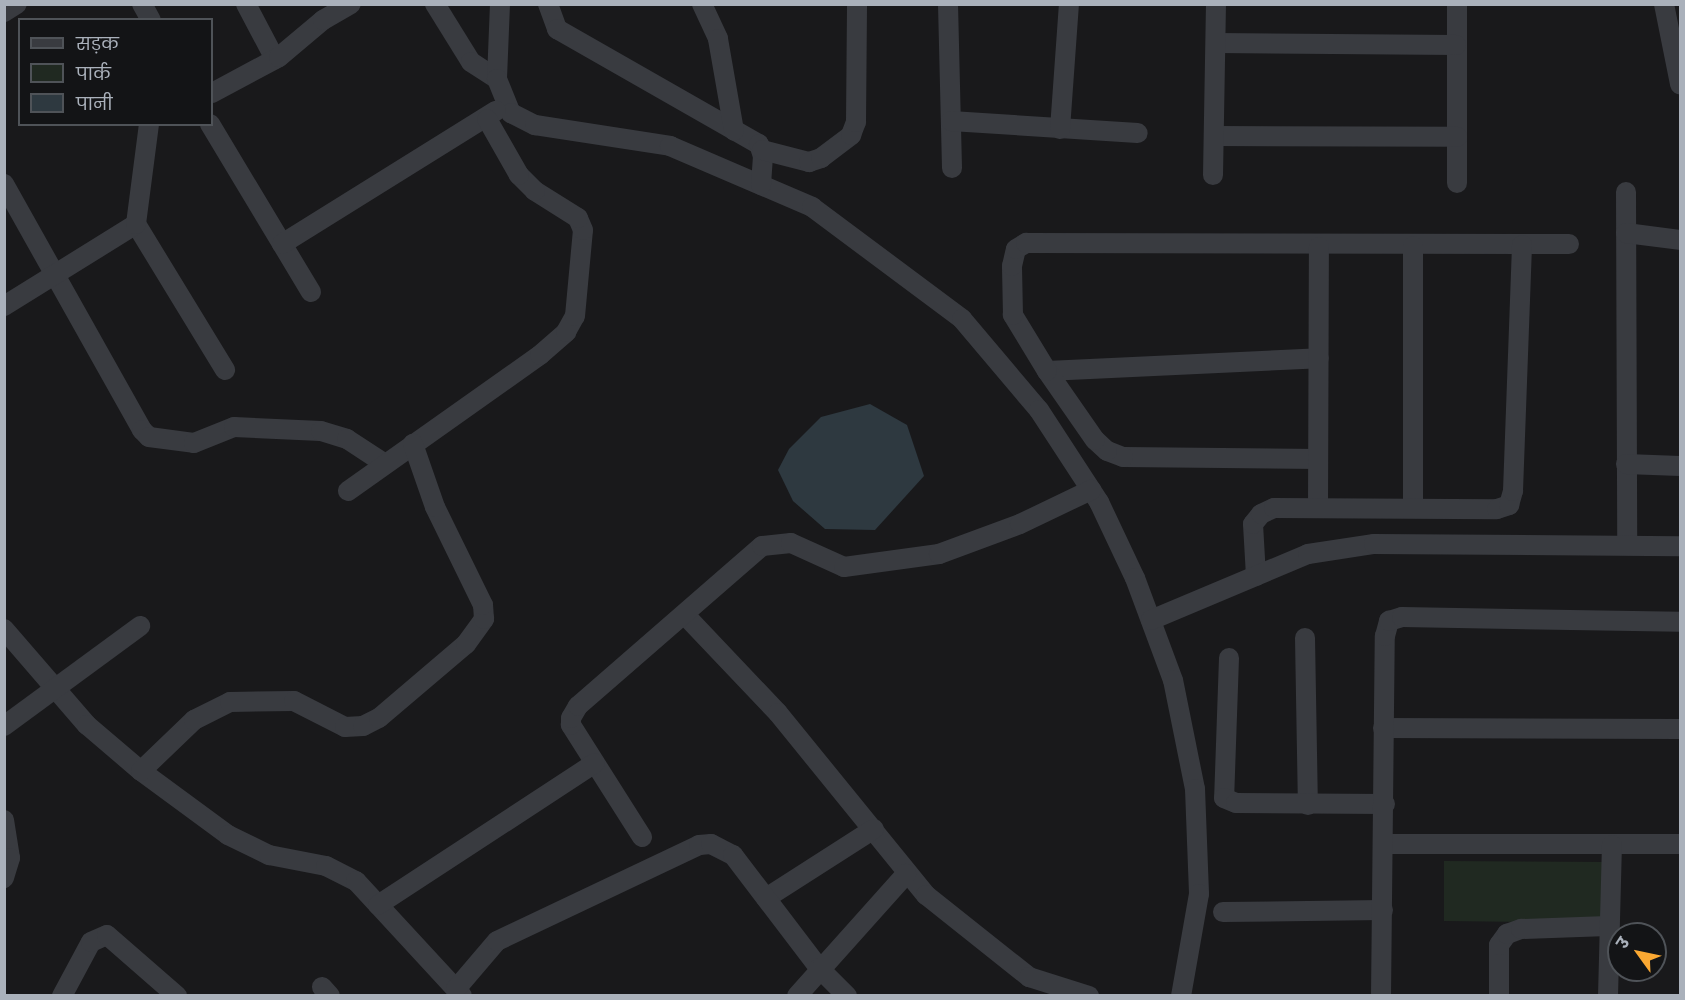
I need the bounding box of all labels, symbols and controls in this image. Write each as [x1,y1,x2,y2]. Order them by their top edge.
legend [18,18,213,126]
text: सड़क [76,31,119,56]
text: पार्क [76,61,111,86]
text: पानी [76,91,113,116]
north arrow [1607,922,1667,982]
text: उ [1611,933,1635,953]

